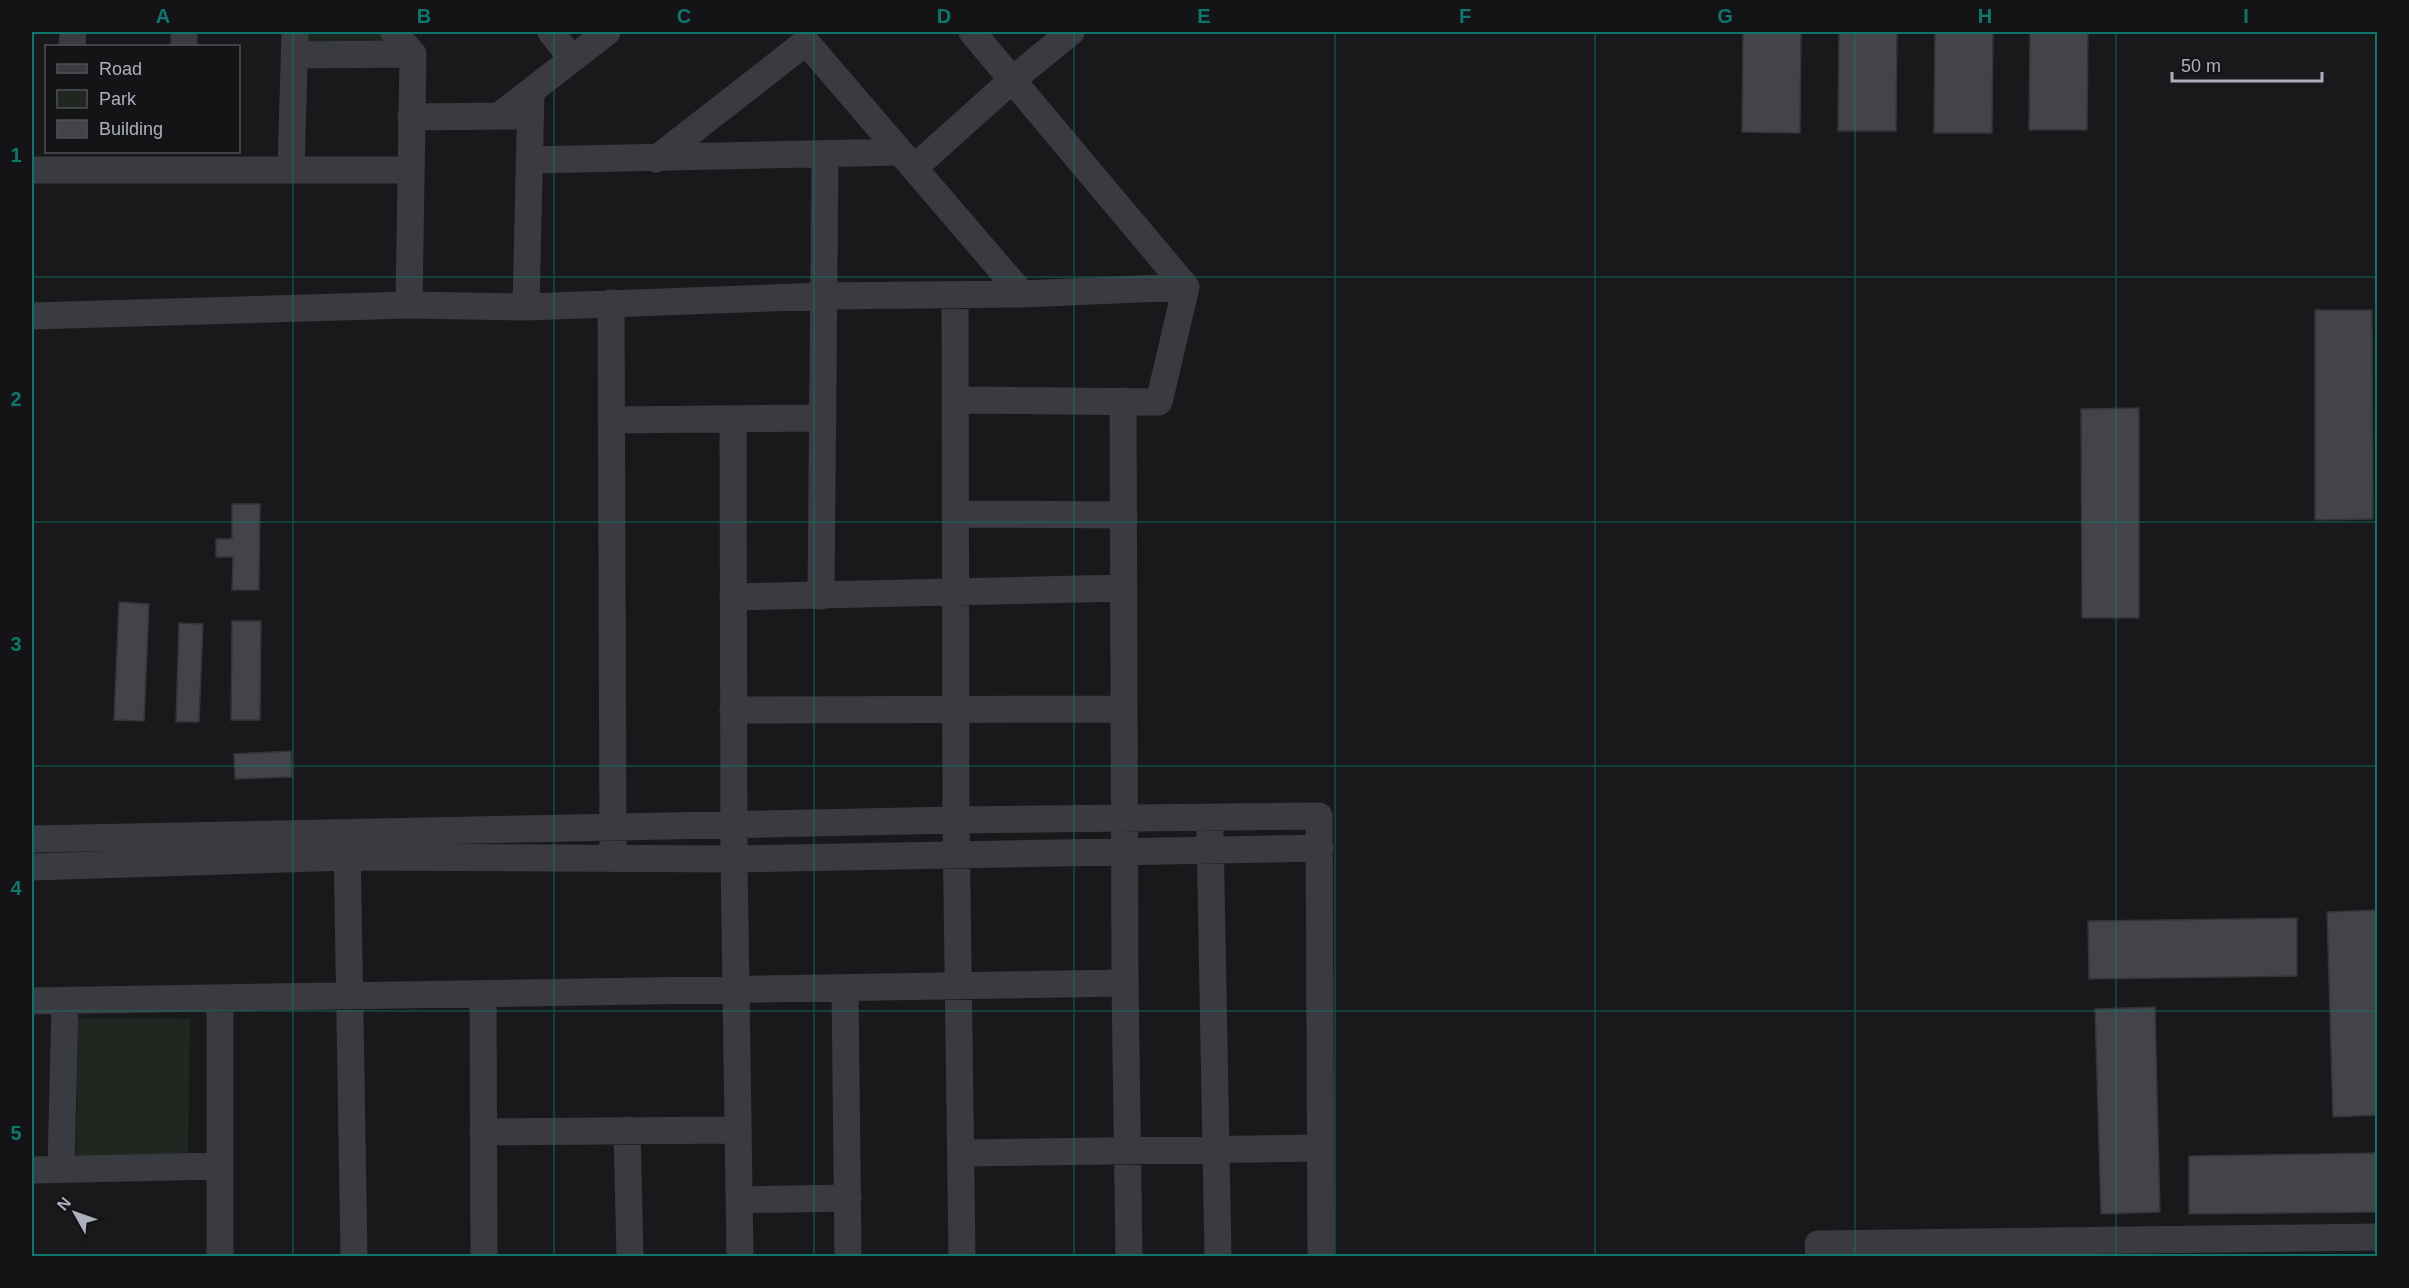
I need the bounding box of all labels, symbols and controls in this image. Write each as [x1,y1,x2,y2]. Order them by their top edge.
text: A [156,5,170,27]
text: B [417,5,431,27]
text: C [677,5,691,27]
text: D [937,5,951,27]
text: E [1197,5,1211,27]
text: F [1459,5,1471,27]
text: G [1717,5,1733,27]
text: H [1978,5,1992,27]
text: I [2243,5,2249,27]
legend [45,45,240,153]
scale bar [2172,45,2322,83]
text: 50 m [2181,56,2221,76]
text: Road [99,59,142,79]
text: Park [99,89,137,109]
text: Building [99,119,163,139]
text: 1 [10,144,22,166]
text: 2 [10,388,22,410]
text: 3 [10,633,22,655]
text: 4 [10,877,22,899]
text: 5 [10,1122,22,1144]
north arrow [45,1183,105,1243]
text: N [54,1194,74,1214]

